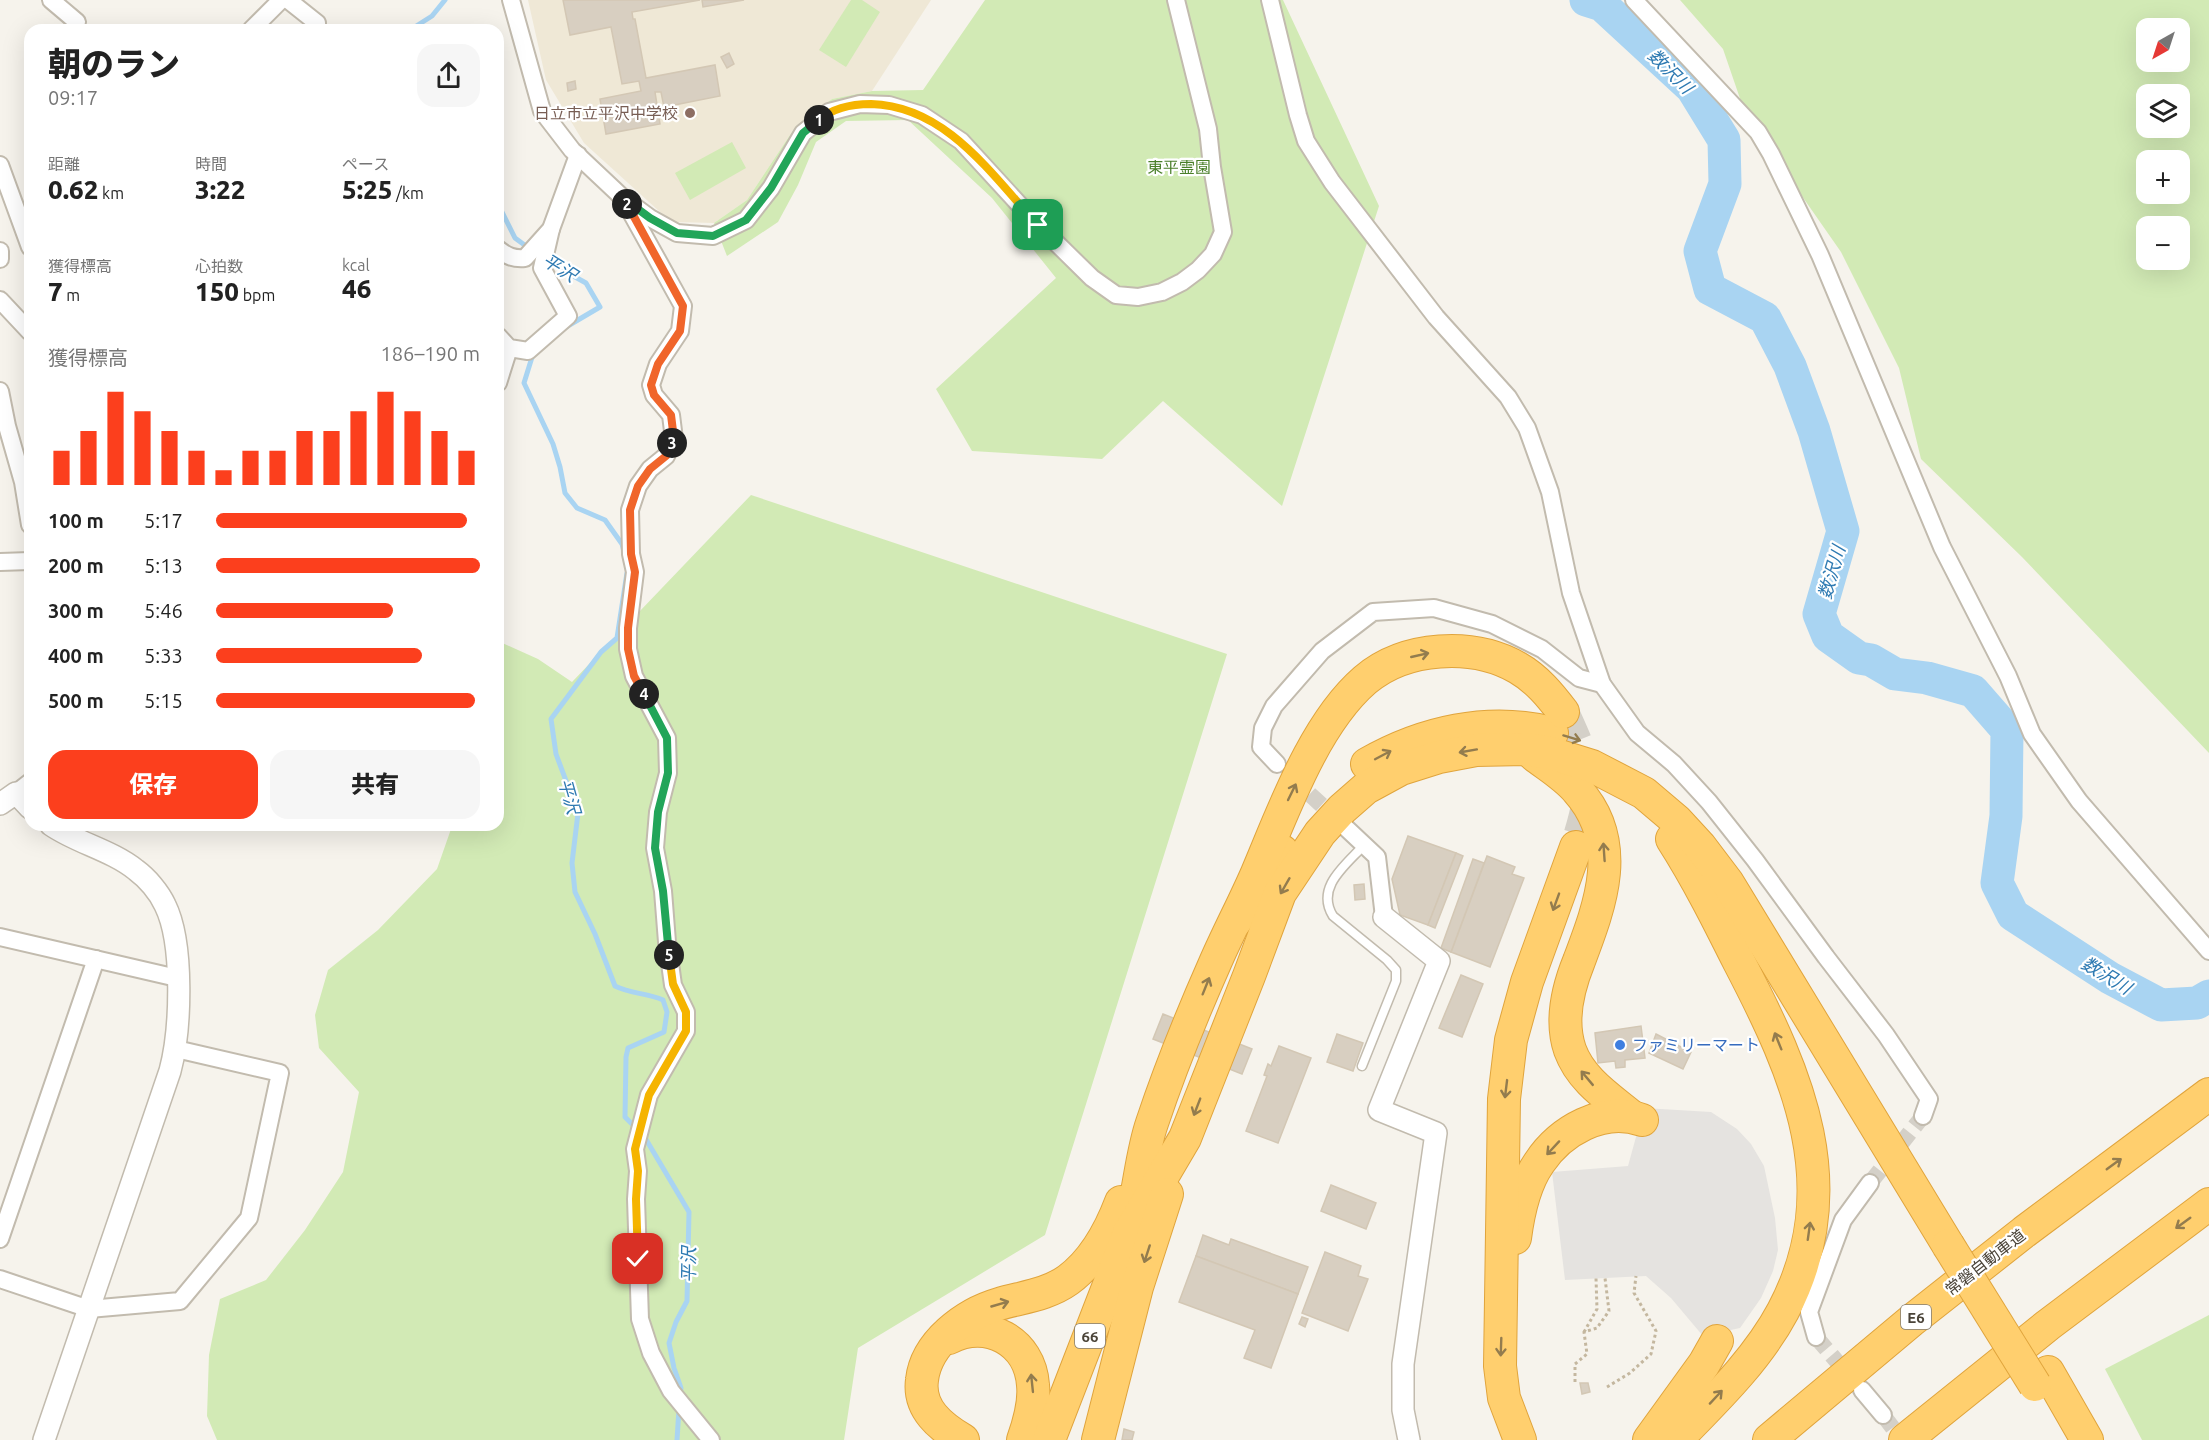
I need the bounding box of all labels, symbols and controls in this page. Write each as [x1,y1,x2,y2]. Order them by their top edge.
north arrow [2136,18,2190,72]
map controls [2136,18,2190,270]
button: share [417,44,480,107]
text: 朝のラン [48,45,180,82]
water label: 数沢川 [1645,45,1699,99]
button: layers [2136,84,2190,138]
text: 09:17 [48,86,98,109]
place label: 日立市立平沢中学校 [534,104,678,122]
pin: 1 [804,105,834,135]
marker: 日立市立平沢中学校 [683,106,697,120]
text: 1 [814,111,824,129]
button: + [2136,150,2190,204]
text: 距離 [48,155,80,173]
text: 時間 [195,155,227,173]
text: ペース [342,155,389,173]
park label: 東平霊園 [1147,158,1211,176]
text: 0.62 [48,175,98,204]
text: 3:22 [195,175,245,204]
text: 5:25 [342,175,392,204]
text: km [98,184,124,202]
text: /km [392,184,424,202]
pin: 2 [612,189,642,219]
text: 2 [622,195,632,213]
pin [1012,199,1063,250]
icon: arrive [1021,208,1054,241]
button: − [2136,216,2190,270]
water label: 平沢 [539,249,582,286]
text: kcal [342,256,370,274]
text: 獲得標高 [48,257,112,275]
text: 心拍数 [195,257,243,275]
text: 46 [342,274,371,303]
text: 7 [48,277,63,306]
text: 150 [195,277,239,306]
text: m [63,286,80,304]
text: bpm [239,286,275,304]
text: 186–190 m [381,342,480,365]
text: 獲得標高 [48,346,128,369]
pin: 3 [657,428,687,458]
text: 3 [667,434,677,452]
text: 100 m [48,509,104,532]
text: 5:17 [144,509,183,532]
water label: 数沢川 [1814,541,1849,601]
text: 200 m [48,554,104,577]
text: 5:13 [144,554,183,577]
text: 300 m [48,599,104,622]
text: 5:46 [144,599,183,622]
text: 400 m [48,644,104,667]
text: 5:33 [144,644,183,667]
one-way arrow [1410,649,1429,661]
pin: 4 [629,679,659,709]
text: 4 [639,685,649,703]
text: 500 m [48,689,104,712]
text: 5:15 [144,689,183,712]
one-way arrow [1562,733,1581,744]
one-way arrow [1458,746,1478,757]
one-way arrow [1374,749,1391,761]
button: 保存 [48,750,258,819]
button: 共有 [270,750,480,819]
water label: 平沢 [555,776,585,818]
one-way arrow [1287,783,1299,801]
one-way arrow [1598,843,1609,863]
one-way arrow [1278,877,1290,894]
one-way arrow [1549,892,1560,910]
pin: 5 [654,940,684,970]
text: 5 [664,946,674,964]
water label: 数沢川 [2079,953,2137,999]
one-way arrow [1201,977,1212,995]
one-way arrow [1772,1032,1783,1051]
place label: ファミリーマート [1632,1036,1760,1054]
marker: ファミリーマート [1613,1038,1627,1052]
one-way arrow [1581,1070,1594,1086]
one-way arrow [1500,1079,1511,1099]
one-way arrow [1191,1097,1202,1115]
one-way arrow [1546,1140,1560,1155]
one-way arrow [2106,1158,2122,1170]
one-way arrow [2176,1217,2192,1229]
one-way arrow [1804,1221,1815,1241]
street label: 常磐自動車道 [1942,1225,2028,1299]
pin [612,1233,663,1284]
icon: check [621,1242,654,1275]
one-way arrow [1141,1244,1152,1263]
water label: 平沢 [678,1245,698,1283]
one-way arrow [990,1298,1009,1309]
road number: E6 [1901,1305,1931,1329]
road number: 66 [1075,1324,1105,1348]
one-way arrow [1495,1337,1507,1357]
one-way arrow [1026,1373,1037,1393]
one-way arrow [1709,1390,1723,1405]

